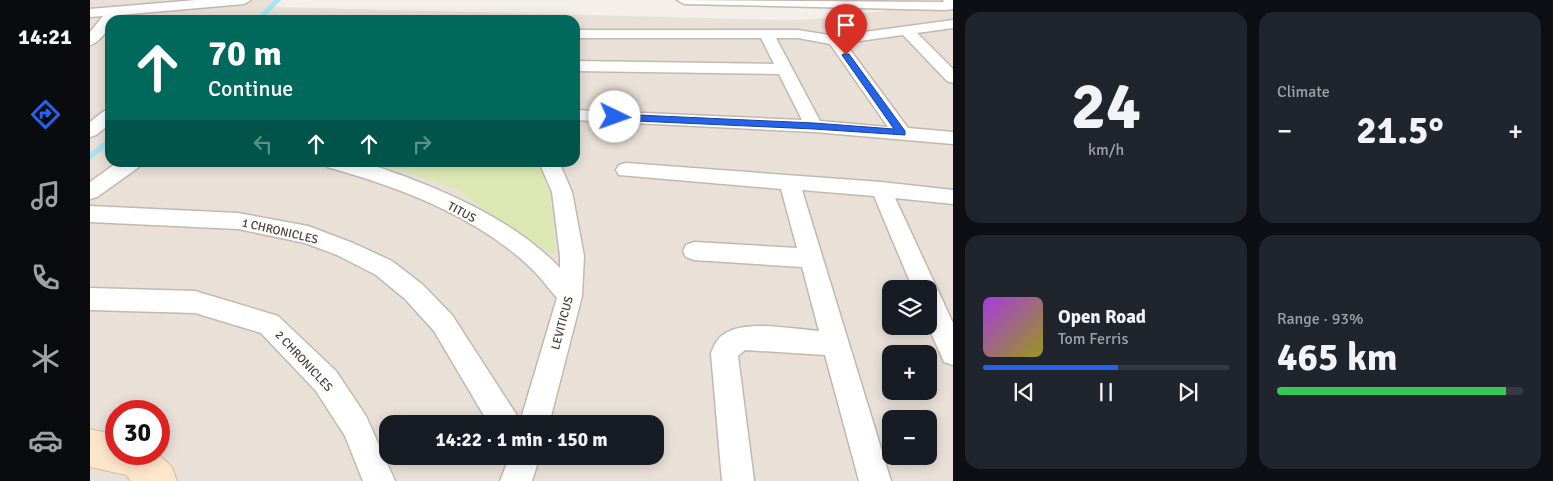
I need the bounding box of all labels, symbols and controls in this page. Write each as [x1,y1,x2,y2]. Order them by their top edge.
pin [825,4,867,55]
icon: arrive [832,11,860,39]
text: 14:21 [18,23,72,50]
text: 70 m [208,32,282,75]
icon: ahead [125,35,190,100]
text: 24 [1071,67,1141,147]
text: Continue [208,75,293,102]
text: Climate [1277,82,1330,102]
position arrow [588,90,640,142]
icon: directions [28,97,63,132]
text: 21.5° [1356,107,1444,154]
text: − [1277,114,1292,148]
text: + [1508,114,1523,148]
icon: left [249,130,277,158]
icon: ahead [302,130,330,158]
icon: ahead [355,130,383,158]
icon: right [408,130,436,158]
text: km/h [1088,140,1124,160]
icon: music [28,178,63,213]
street label: TITUS [445,199,479,226]
street label: 1 CHRONICLES [240,215,320,248]
icon: phone [28,260,63,295]
map controls [882,280,937,465]
button: layers [882,280,937,335]
street label: LEVITICUS [548,294,577,351]
text: Open Road [1058,305,1146,329]
text: Range · 93% [1277,309,1363,329]
street label: 2 CHRONICLES [272,328,336,395]
text: Tom Ferris [1058,329,1128,349]
text: 465 km [1277,334,1398,381]
icon: climate [28,341,63,376]
button: + [882,345,937,400]
icon: previous [1010,378,1038,406]
icon: pause [1092,378,1120,406]
icon: next [1174,378,1202,406]
speed limit sign: 30 [105,400,170,465]
button: − [882,410,937,465]
icon: car [28,423,63,458]
text: 14:22 · 1 min · 150 m [435,428,608,452]

